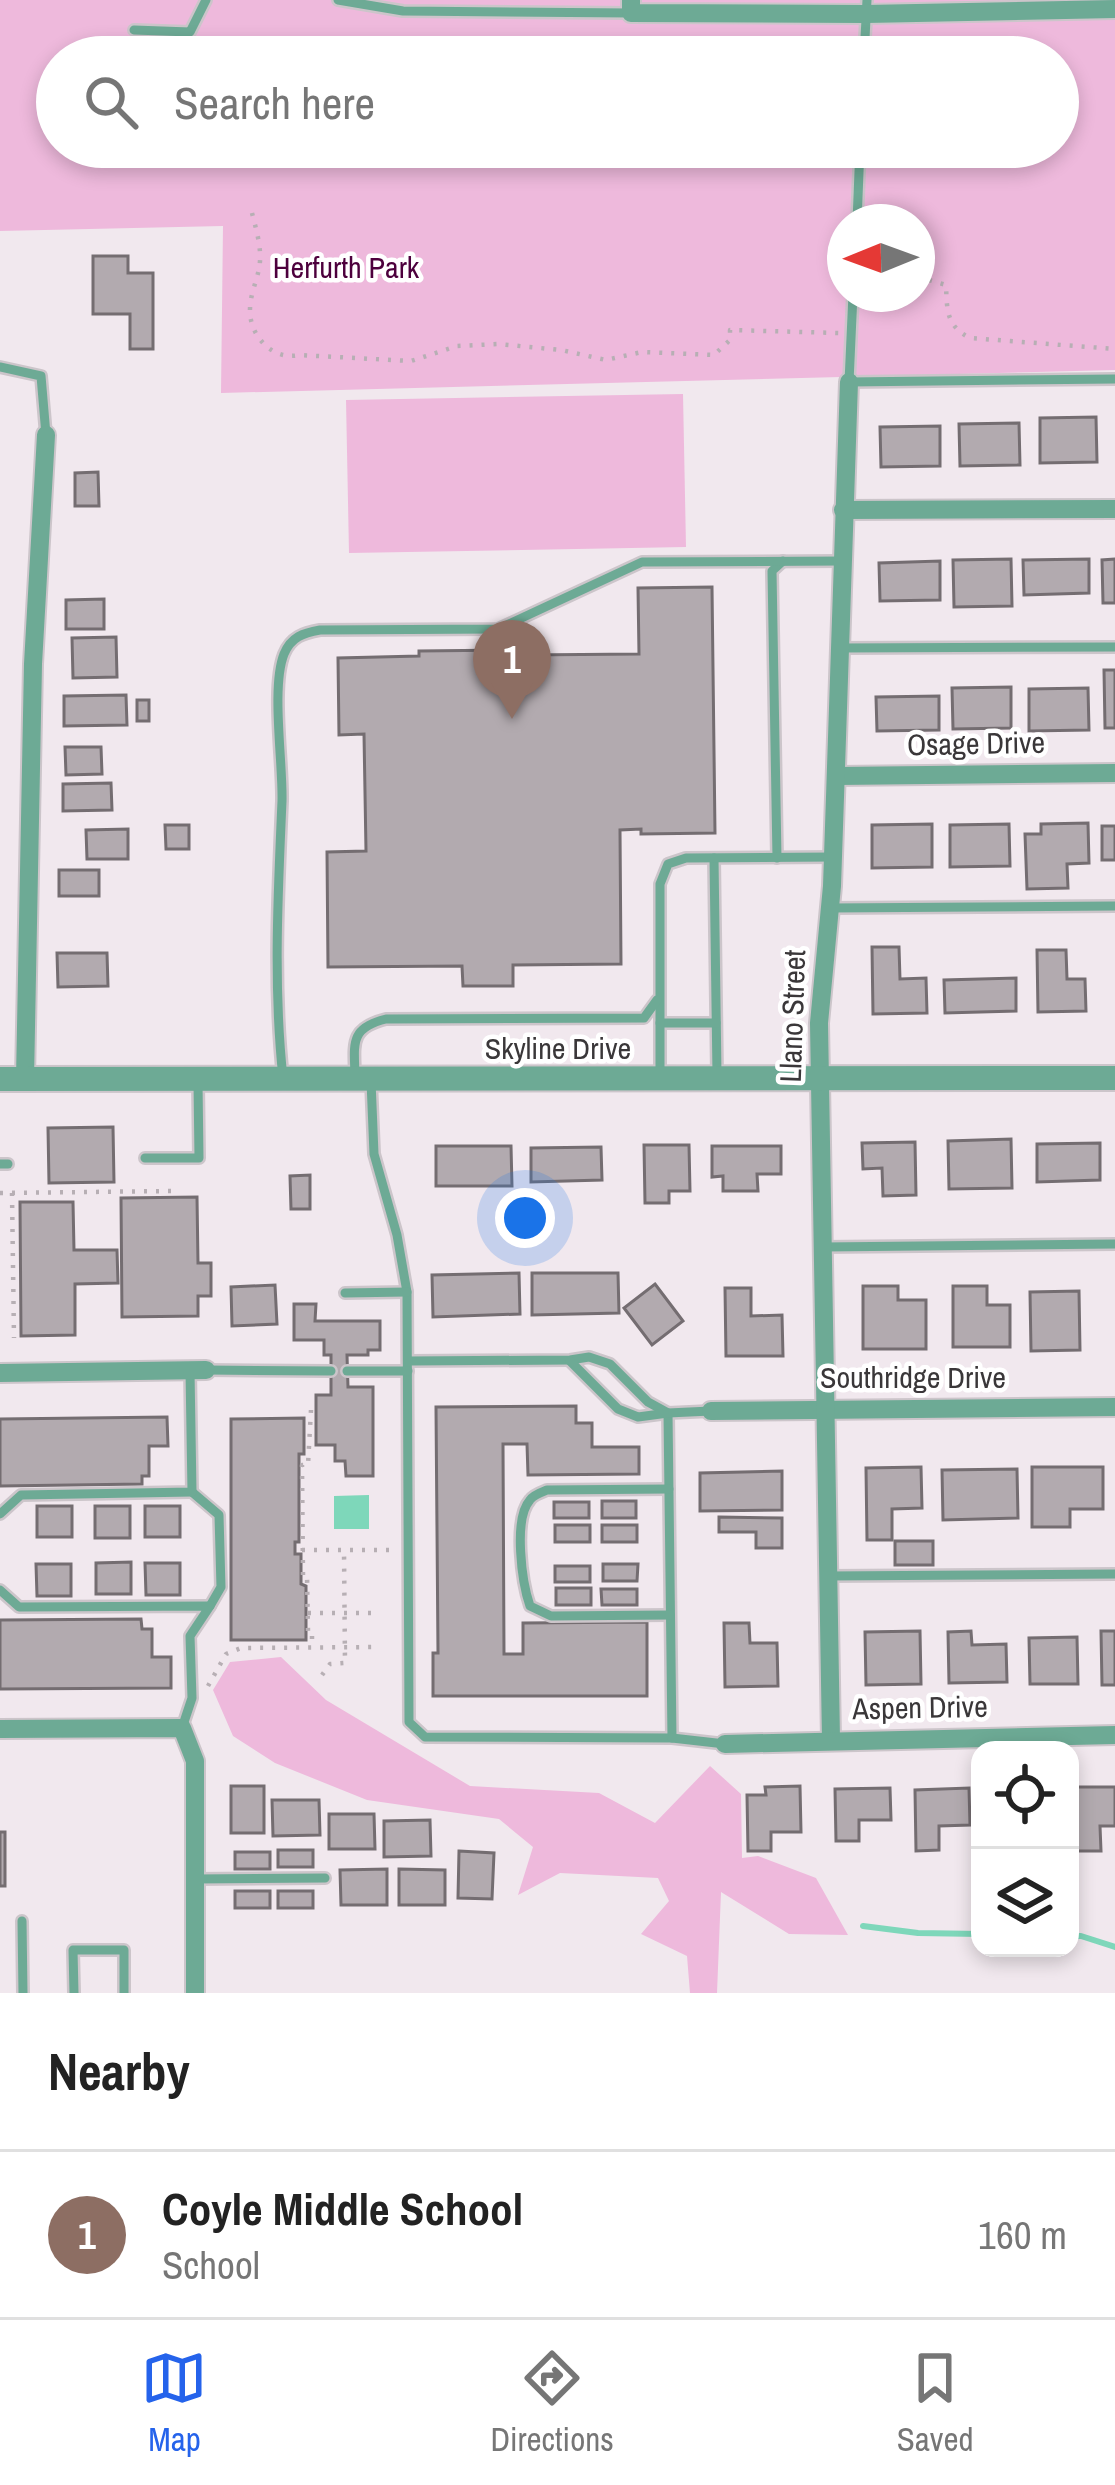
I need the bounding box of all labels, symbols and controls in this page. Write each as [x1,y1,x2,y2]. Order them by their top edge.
search box [36,36,1079,168]
icon: search [78,69,144,135]
text: Search here [174,72,375,133]
north arrow [827,204,935,312]
park label: Herfurth Park [273,247,420,287]
pin: 1 [473,620,551,719]
street label: Osage Drive [907,722,1045,764]
street label: Llano Street [770,949,814,1083]
street label: Skyline Drive [485,1028,631,1068]
your location [495,1188,555,1248]
street label: Southridge Drive [820,1357,1006,1397]
street label: Aspen Drive [851,1686,988,1728]
map controls [971,1741,1079,1957]
button: locate [971,1741,1079,1849]
button: layers [971,1849,1079,1957]
text: Nearby [48,2037,190,2106]
text: Coyle Middle School [162,2178,523,2239]
text: 1 [78,2209,96,2261]
text: 160 m [978,2209,1067,2261]
text: School [162,2239,260,2291]
tab: Map [141,2345,207,2461]
tab: Directions [490,2345,614,2461]
tab: Saved [897,2345,973,2461]

